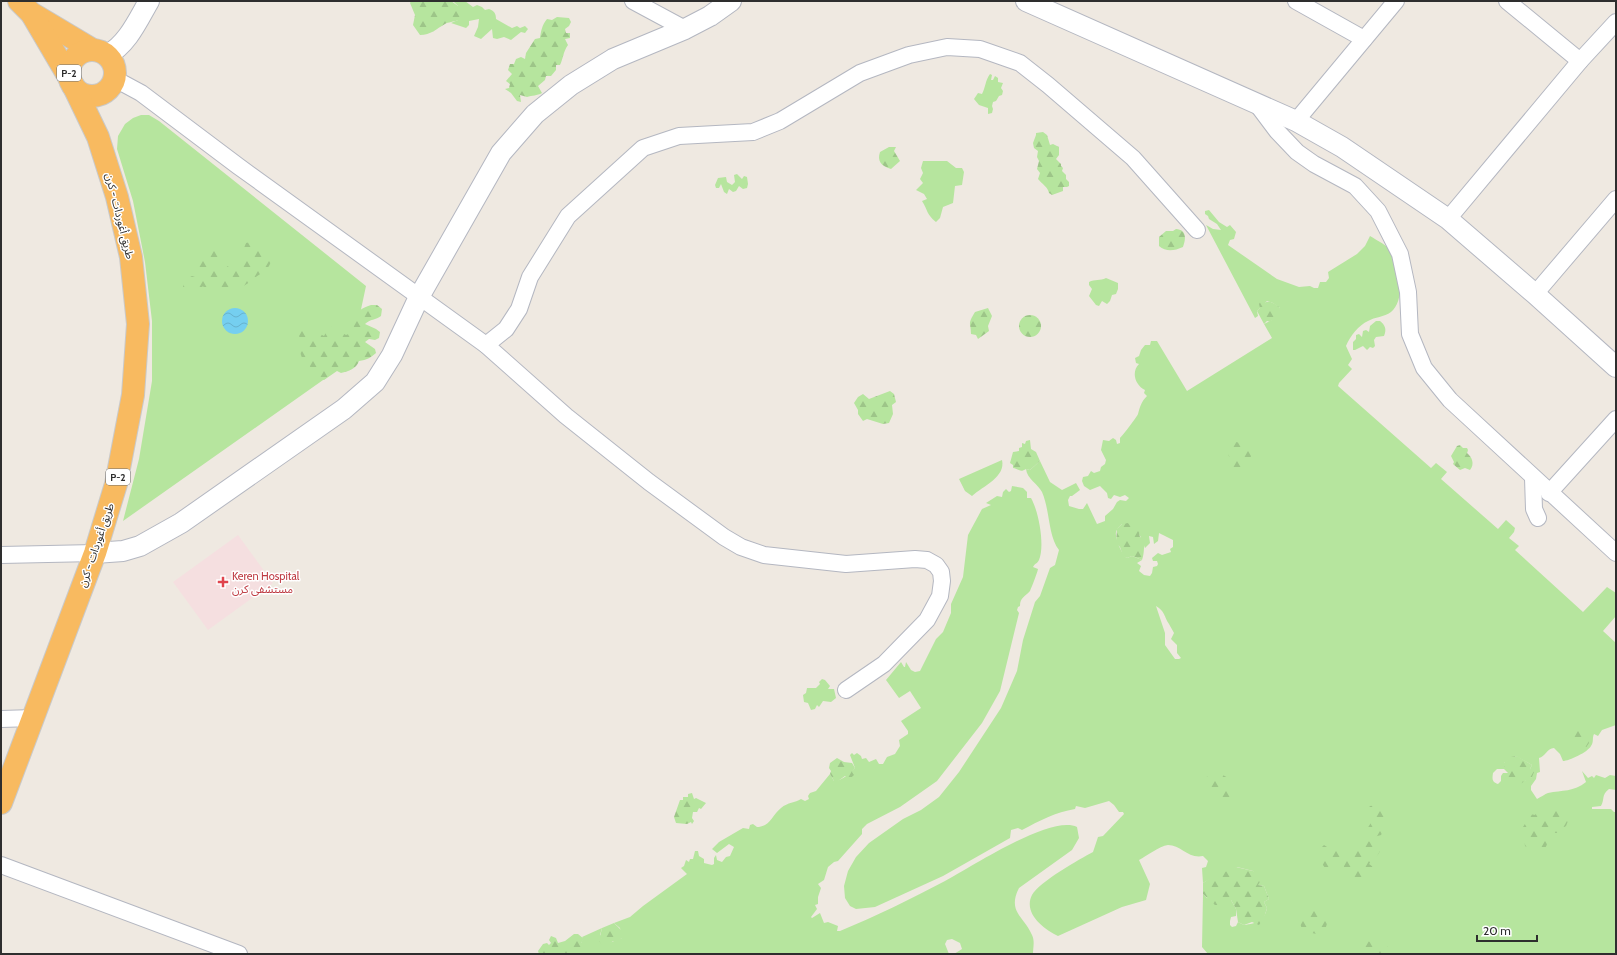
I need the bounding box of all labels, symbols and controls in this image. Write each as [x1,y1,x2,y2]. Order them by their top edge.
road number: P-2 [57,65,81,81]
street label: طريق أغوردات - كرن [103,172,137,260]
road number: P-2 [106,469,130,485]
street label: طريق أغوردات - كرن [75,501,117,589]
place label: Keren Hospital مستشفى كرن [232,569,300,596]
marker: Keren Hospital مستشفى كرن [217,576,229,588]
scale bar [1477,917,1537,943]
text: 20 m [1483,923,1511,938]

